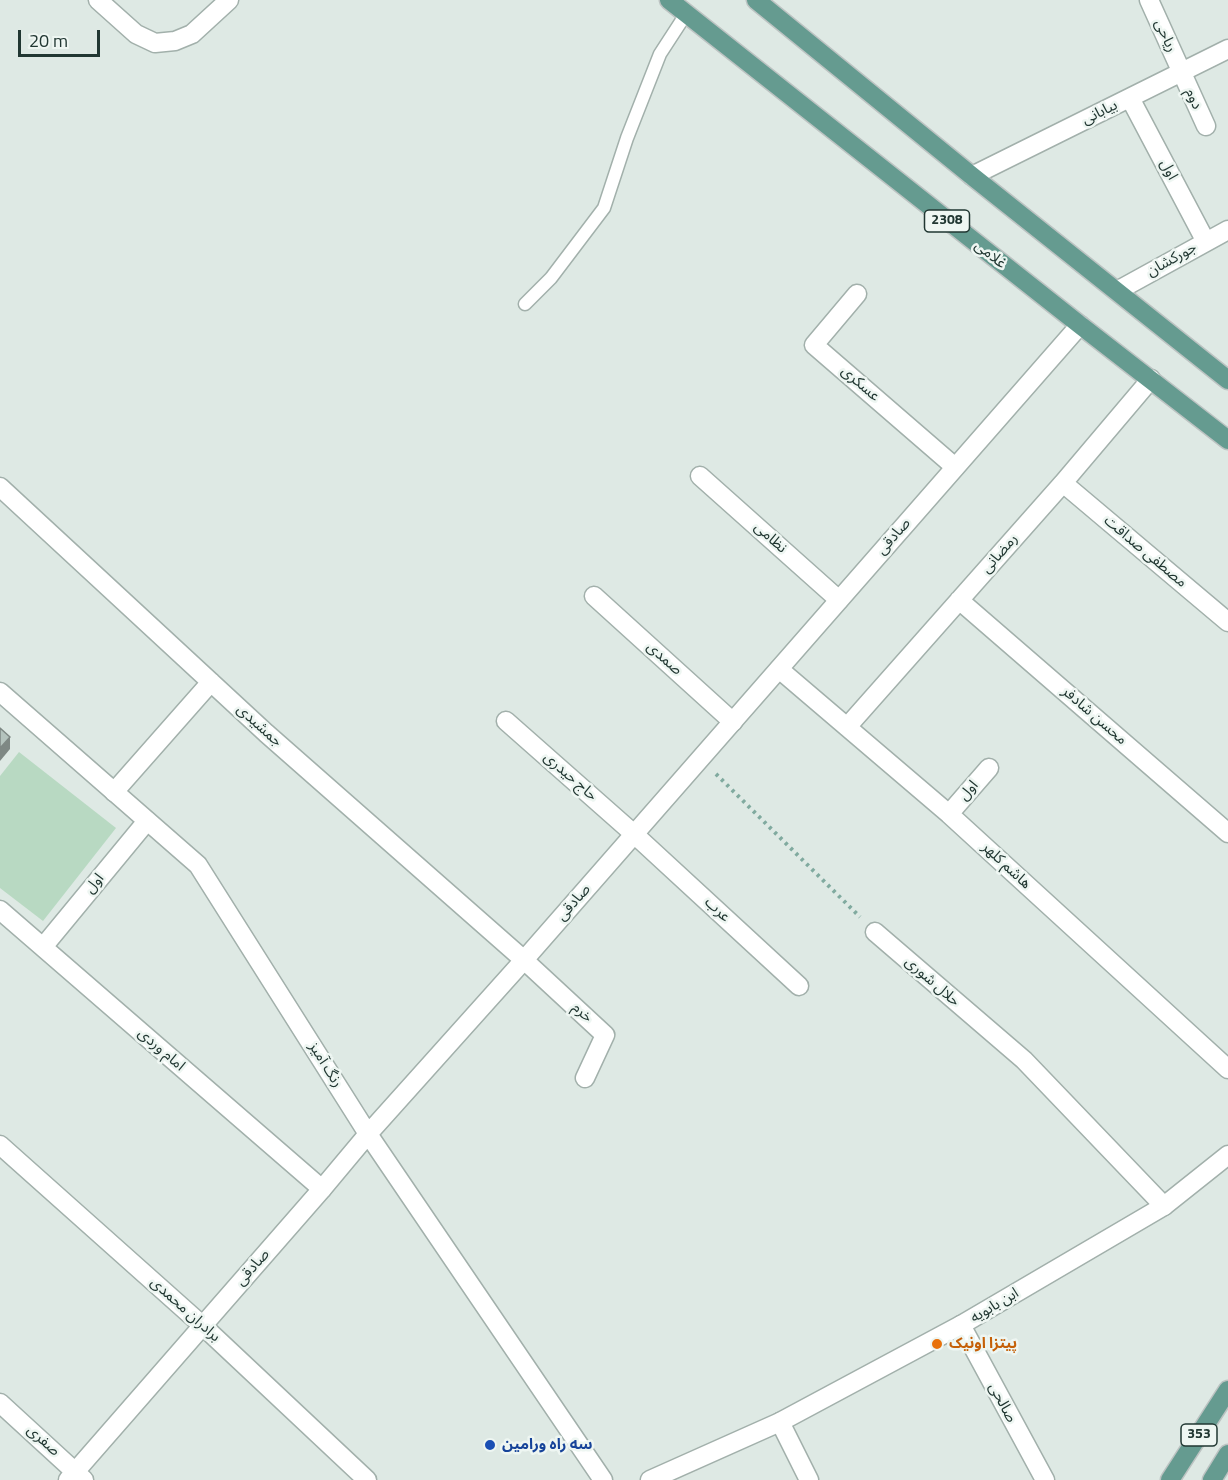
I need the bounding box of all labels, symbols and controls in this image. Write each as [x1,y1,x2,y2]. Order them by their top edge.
street label: ریاحی [1150,17,1180,55]
scale bar [21,18,104,56]
text: 20 m [29,27,68,54]
street label: دوم [1180,86,1206,112]
street label: بیابانی [1079,97,1121,129]
street label: اول [1155,157,1181,183]
road number: 2308 [924,210,970,232]
street label: غلامی [970,237,1010,273]
street label: جورکشان [1144,239,1200,281]
street label: عسکری [837,362,883,406]
street label: مصطفی صداقت [1100,512,1190,592]
street label: صادقی [873,515,915,559]
street label: نظامی [750,519,790,557]
street label: رمضانی [978,531,1022,577]
street label: صمدی [643,638,685,680]
street label: محسن شادفر [1058,683,1130,749]
street label: جمشیدی [232,701,286,751]
street label: حاج حیدری [539,749,601,805]
street label: اول [955,777,983,805]
street label: هاشم کلهر [978,839,1034,893]
street label: اول [81,870,109,898]
street label: صادقی [553,881,595,925]
street label: عرب [700,894,734,926]
street label: حلال شوری [901,953,963,1011]
street label: خرم [568,999,596,1027]
street label: امام وردی [134,1025,188,1075]
street label: رنگ آمیز [304,1039,346,1091]
street label: صادقی [232,1246,274,1290]
street label: برادران محمدی [146,1274,224,1346]
street label: ابن بابویه [968,1285,1022,1327]
place label: پیتزا اونیک [949,1335,1017,1353]
marker: پیتزا اونیک [930,1337,944,1351]
street label: صالحی [984,1380,1020,1426]
street label: صفری [23,1421,63,1461]
road number: 353 [1181,1424,1217,1446]
place label: سه راه ورامین [502,1436,592,1454]
marker: سه راه ورامین [483,1438,497,1452]

